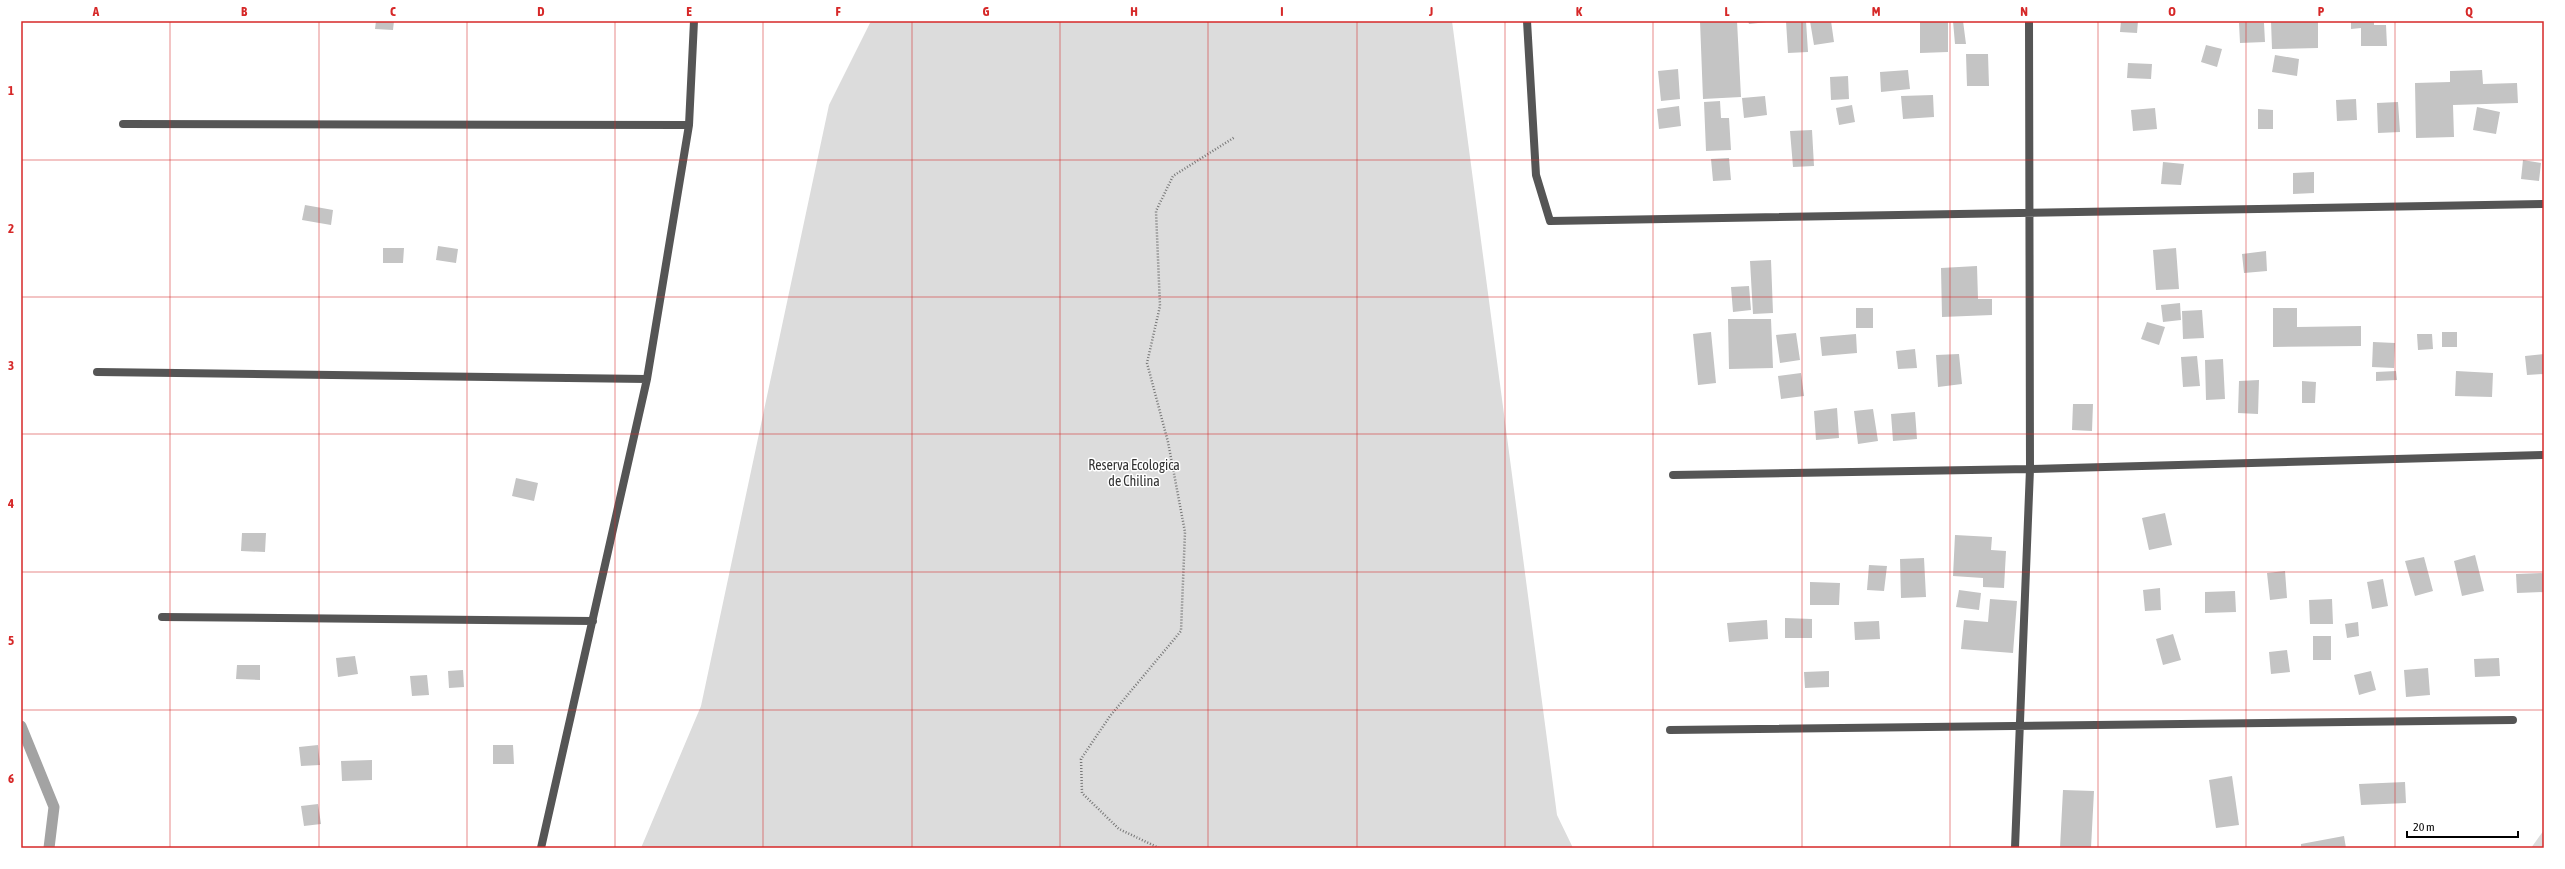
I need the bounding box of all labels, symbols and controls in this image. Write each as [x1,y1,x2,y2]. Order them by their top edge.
text: A [92,4,100,19]
text: B [241,4,248,19]
text: C [390,4,396,19]
text: D [537,4,545,19]
text: E [686,4,692,19]
text: F [835,4,841,19]
text: G [983,4,990,19]
text: H [1130,4,1138,19]
text: I [1280,4,1284,19]
text: J [1428,4,1433,19]
text: K [1576,4,1583,19]
text: L [1724,4,1730,19]
text: M [1872,4,1881,19]
text: N [2020,4,2028,19]
text: O [2168,4,2176,19]
text: P [2318,4,2325,19]
text: Q [2465,4,2473,19]
text: 1 [8,83,14,98]
text: 2 [8,221,14,236]
text: 3 [8,358,14,373]
park label: Reserva Ecologica de Chilina [1088,457,1180,489]
text: 4 [7,496,14,511]
text: 5 [8,633,14,648]
text: 6 [8,771,14,786]
scale bar [2407,813,2518,839]
text: 20 m [2413,820,2435,834]

